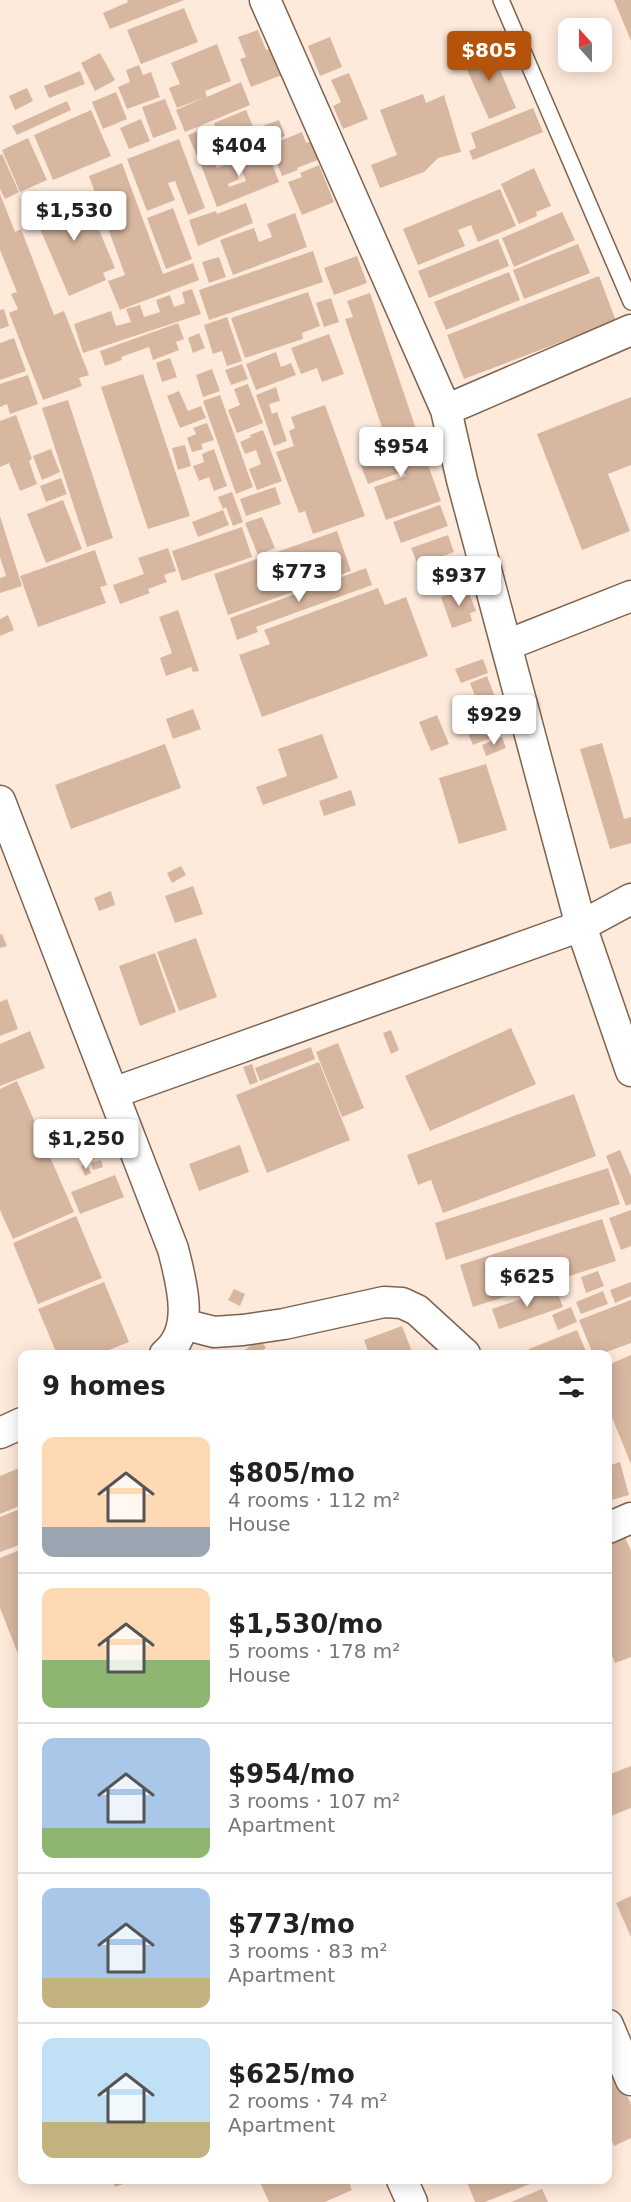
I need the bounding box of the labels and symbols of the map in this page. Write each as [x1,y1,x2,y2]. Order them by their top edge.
north arrow [558,18,612,72]
pin: $805 [453,31,525,82]
pin: $404 [203,126,275,177]
pin: $1,530 [25,191,123,242]
pin: $954 [365,427,437,478]
pin: $773 [263,552,335,603]
pin: $937 [423,556,495,607]
pin: $929 [458,695,530,746]
pin: $1,250 [37,1119,135,1170]
pin: $625 [491,1257,563,1308]

